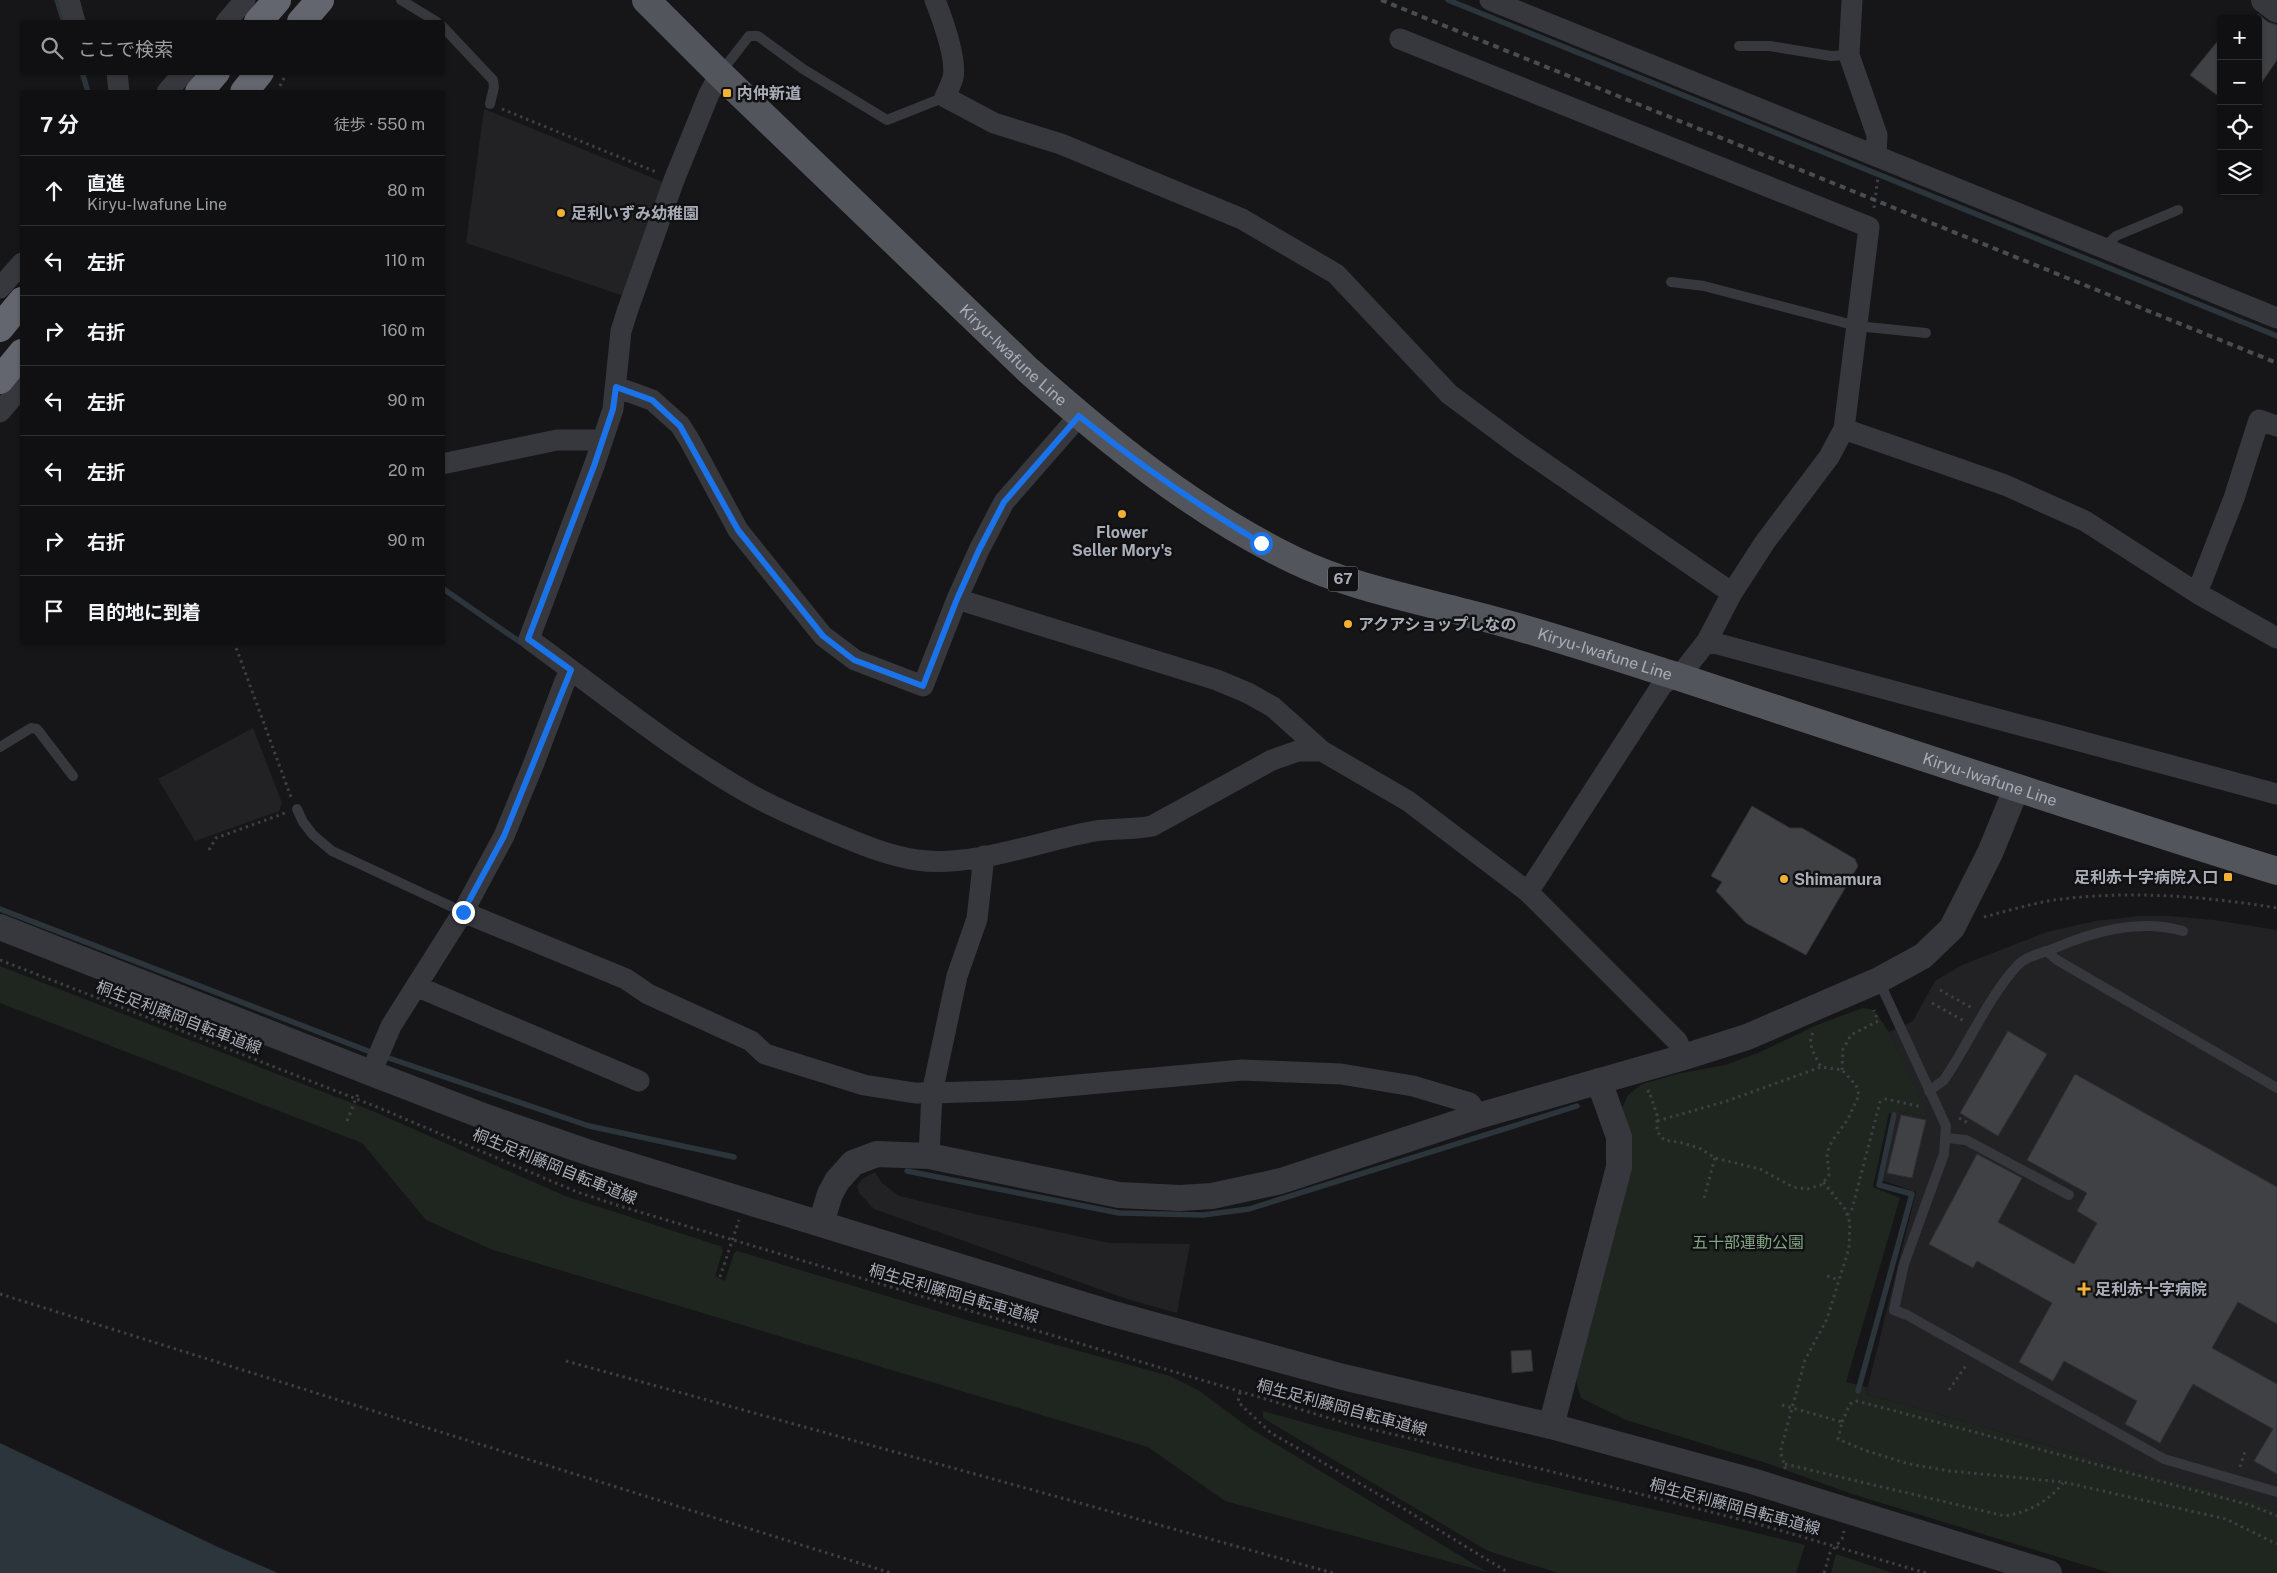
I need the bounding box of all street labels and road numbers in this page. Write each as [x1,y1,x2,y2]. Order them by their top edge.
street label: Kiryu-Iwafune Line [955,300,1071,410]
road number: 67 [1328,566,1358,592]
street label: Kiryu-Iwafune Line [1535,624,1675,684]
street label: Kiryu-Iwafune Line [1920,749,2060,810]
street label: 桐生足利藤岡自転車道線 [93,977,264,1058]
street label: 桐生足利藤岡自転車道線 [470,1125,640,1208]
street label: 桐生足利藤岡自転車道線 [867,1260,1041,1327]
street label: 桐生足利藤岡自転車道線 [1254,1376,1429,1439]
street label: 桐生足利藤岡自転車道線 [1647,1475,1822,1538]

